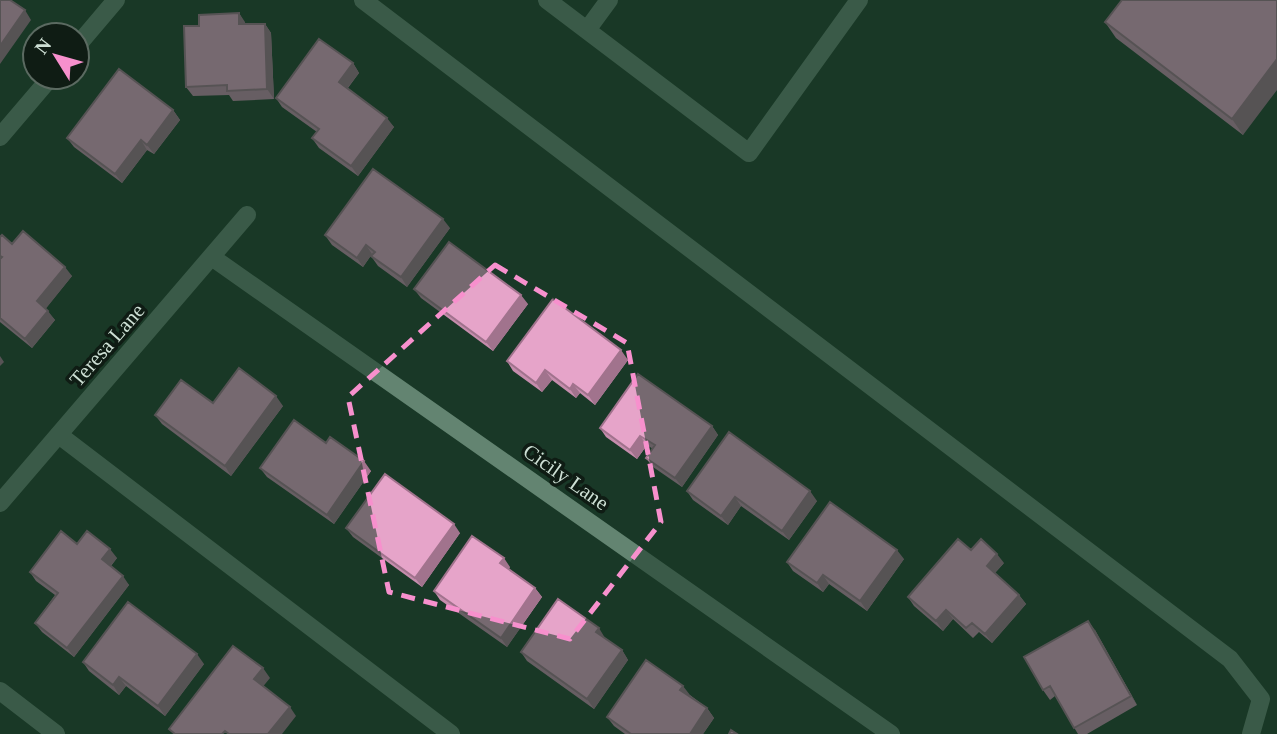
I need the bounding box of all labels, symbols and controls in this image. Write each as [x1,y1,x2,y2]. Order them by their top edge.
north arrow [21,21,91,91]
text: N [30,34,56,58]
street label: Teresa Lane [65,299,149,391]
street label: Cicily Lane [519,439,613,515]

